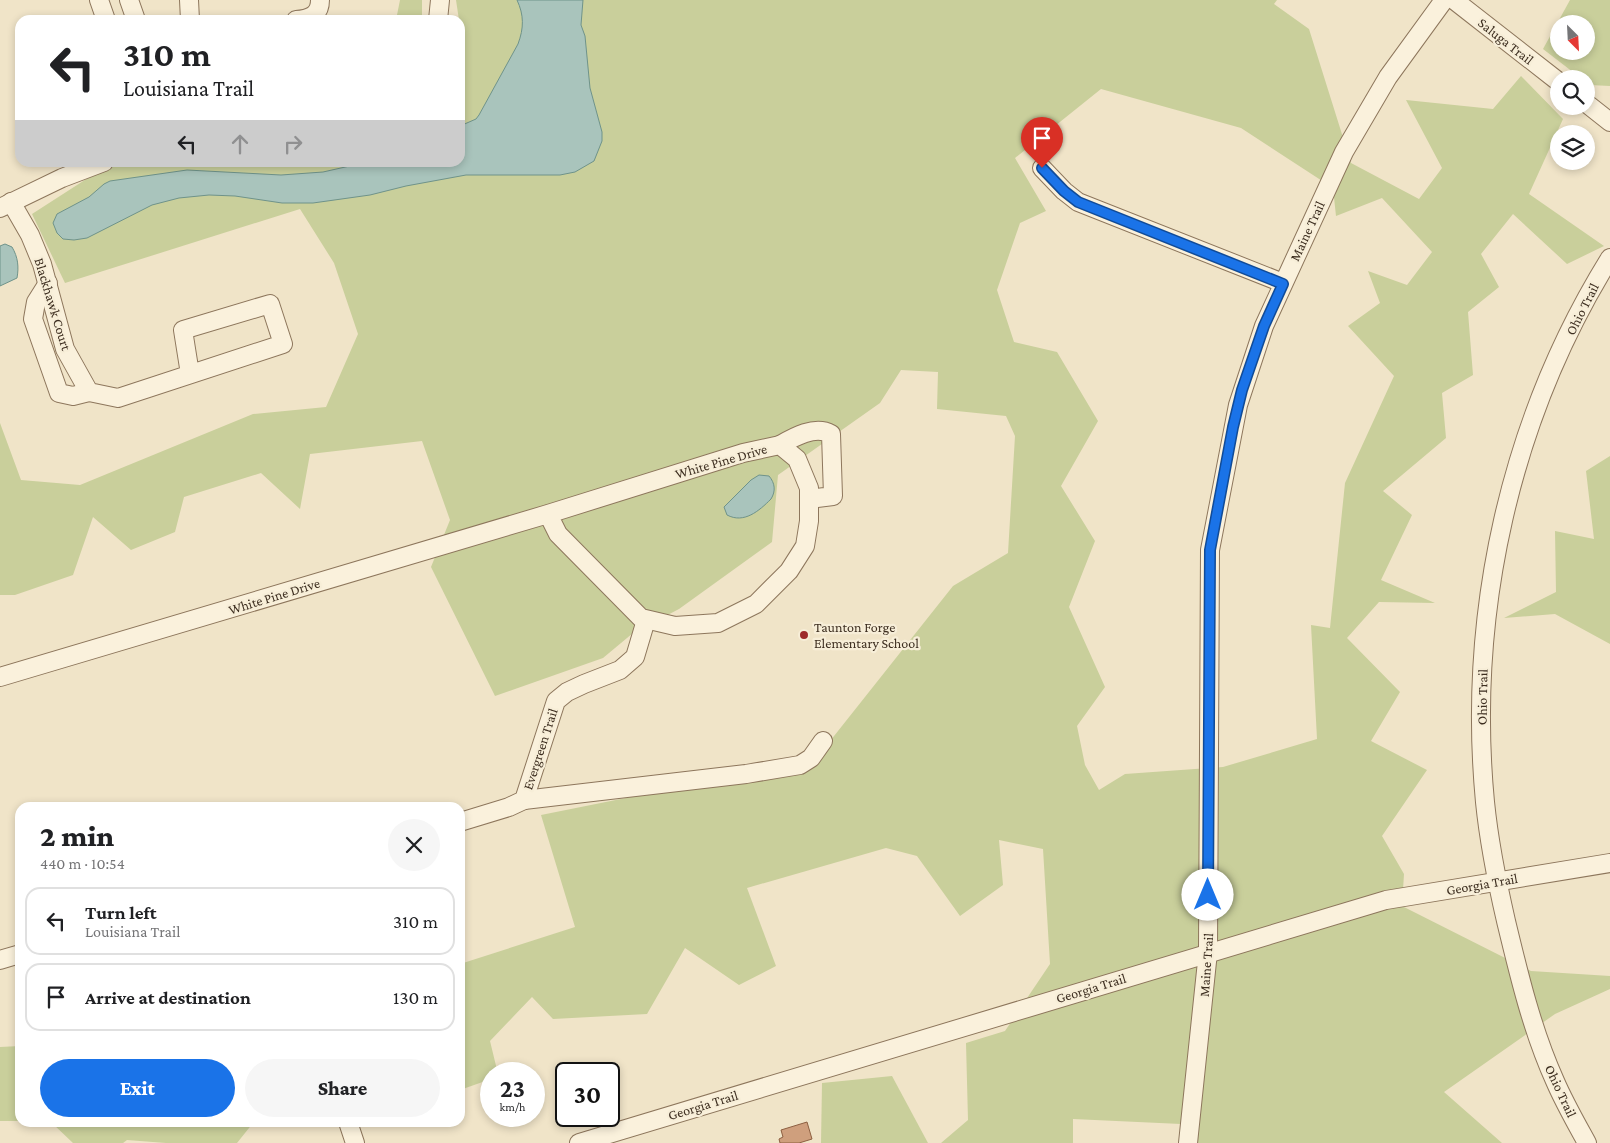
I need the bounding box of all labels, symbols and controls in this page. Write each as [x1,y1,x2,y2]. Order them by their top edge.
street label: Saluga Trail [1475,14,1537,68]
north arrow [1550,15,1595,60]
map controls [1550,15,1595,170]
icon: left [40,35,105,100]
text: 310 m [123,35,211,74]
button: search [1550,70,1595,115]
text: Louisiana Trail [123,76,254,101]
pin [1021,117,1063,168]
icon: arrive [1028,124,1056,152]
button: layers [1550,125,1595,170]
icon: left [173,130,201,158]
icon: ahead [226,130,254,158]
icon: right [279,130,307,158]
street label: Maine Trail [1286,198,1328,263]
street label: Blackhawk Court [31,256,75,353]
street label: Ohio Trail [1562,280,1602,338]
street label: White Pine Drive [673,440,769,482]
street label: White Pine Drive [226,574,322,618]
place label: Taunton Forge Elementary School [814,619,919,651]
marker: Taunton Forge Elementary School [798,629,810,641]
street label: Ohio Trail [1474,668,1490,725]
street label: Evergreen Trail [519,706,561,792]
text: 2 min [40,819,114,852]
button: close [388,819,440,871]
text: 440 m · 10:54 [40,855,125,872]
position arrow [1181,868,1233,920]
street label: Georgia Trail [1445,870,1519,898]
text: Turn left [85,902,157,923]
icon: left [42,907,70,935]
text: 310 m [393,911,438,932]
text: Louisiana Trail [85,923,180,940]
street label: Maine Trail [1196,932,1216,998]
street label: Georgia Trail [1054,970,1128,1006]
icon: arrive [42,983,70,1011]
text: Arrive at destination [85,987,251,1008]
text: 130 m [393,987,438,1008]
button: Exit [40,1059,235,1117]
button: Share [245,1059,440,1117]
speed limit sign: 30 [555,1062,620,1127]
street label: Ohio Trail [1542,1062,1580,1120]
text: 23 [500,1075,525,1102]
street label: Georgia Trail [666,1087,740,1123]
text: km/h [500,1100,525,1114]

